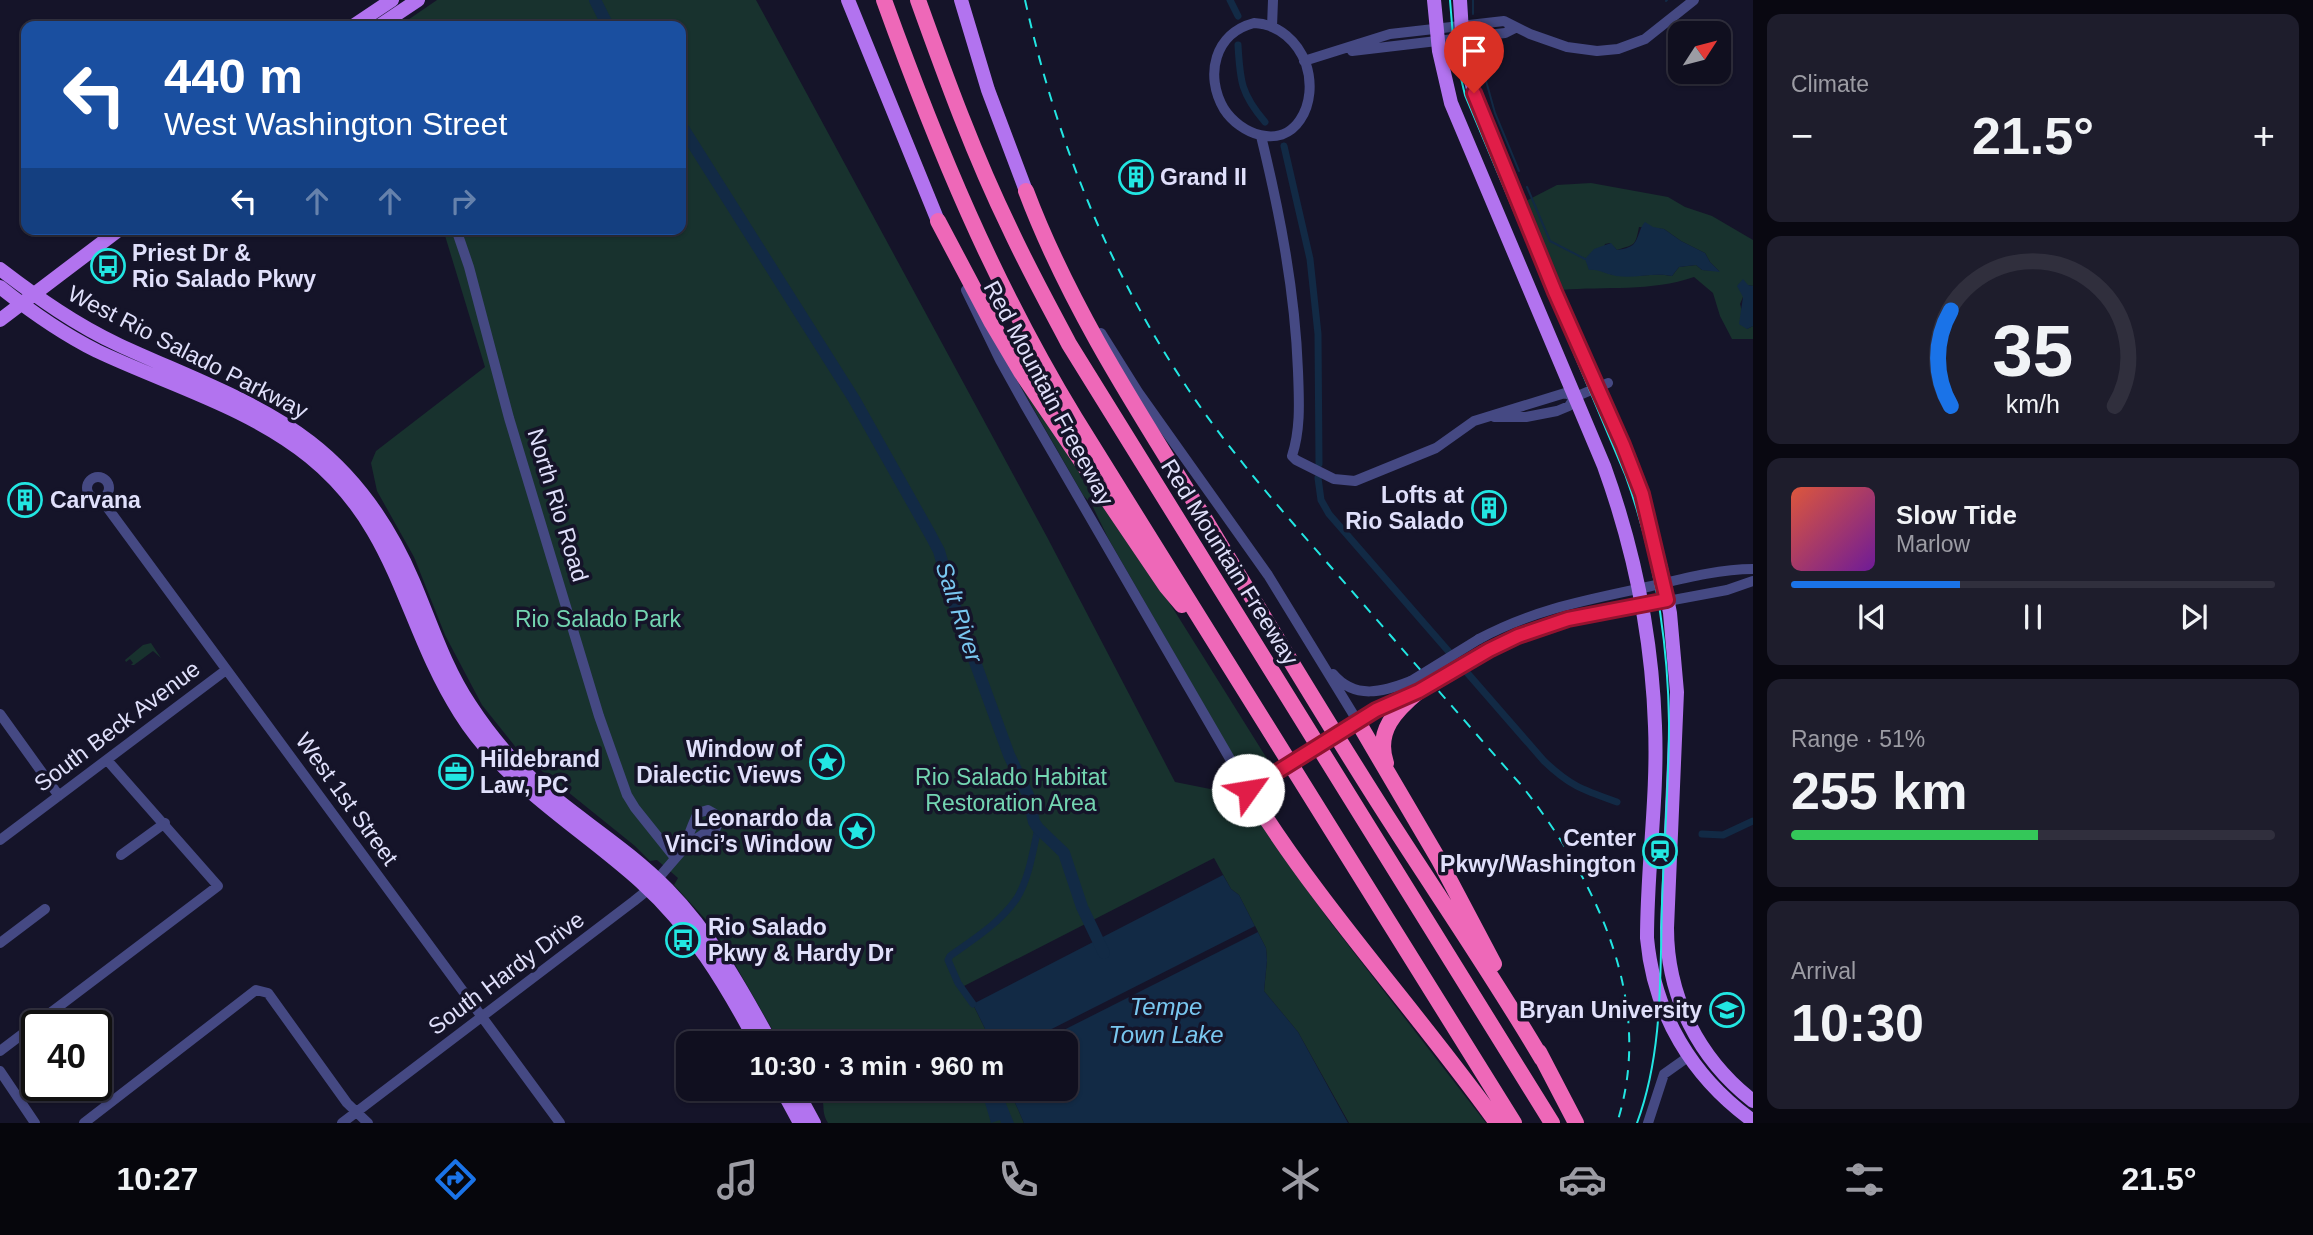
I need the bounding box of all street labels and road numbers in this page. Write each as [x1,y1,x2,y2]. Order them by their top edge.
street label: Red Mountain Freeeway [979,276,1120,510]
street label: West Rio Salado Parkway [64,280,313,424]
street label: North Rio Road [522,425,594,585]
street label: Red Mountain Freeway [1156,454,1304,670]
street label: South Beck Avenue [29,655,205,797]
street label: West 1st Street [290,728,404,871]
street label: South Hardy Drive [423,906,589,1040]

